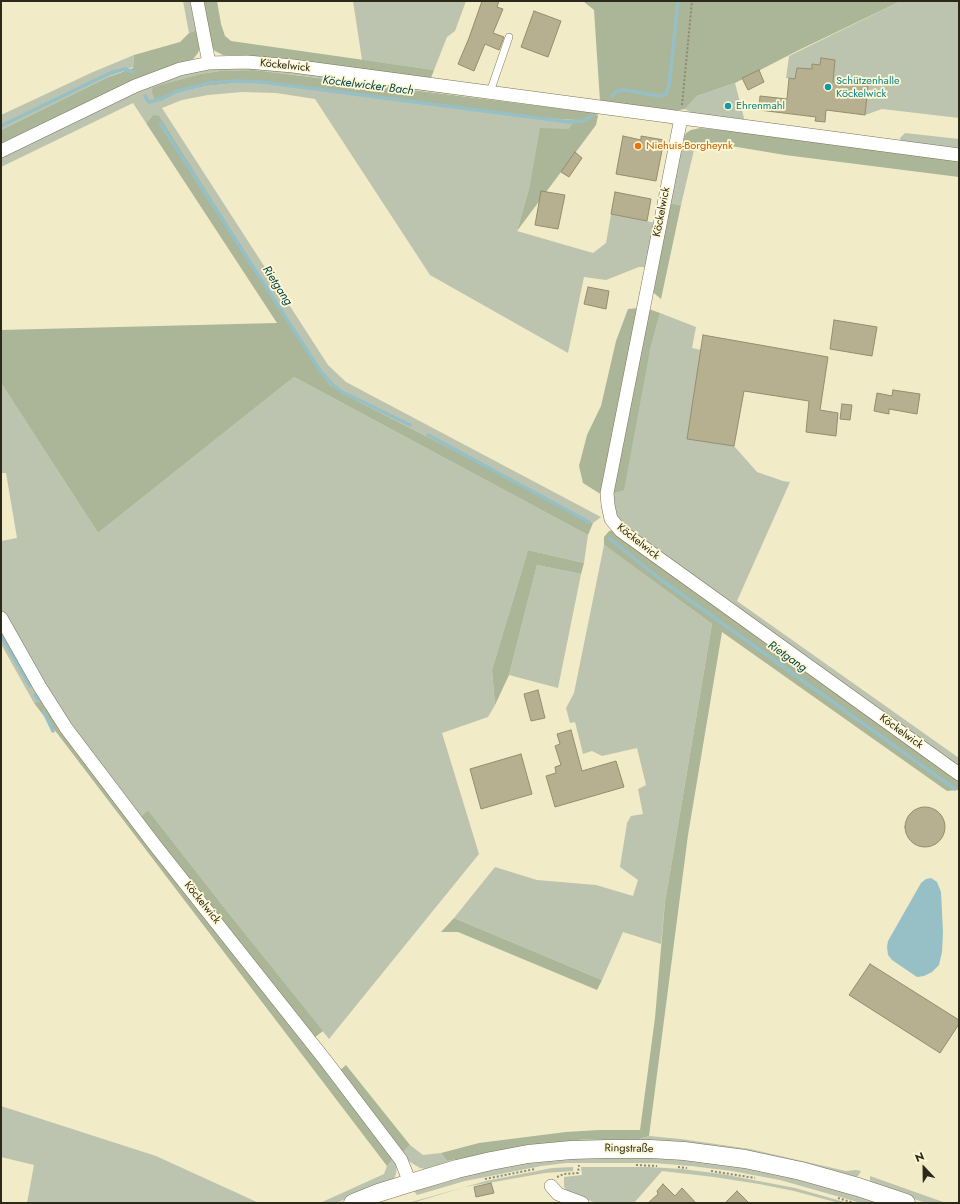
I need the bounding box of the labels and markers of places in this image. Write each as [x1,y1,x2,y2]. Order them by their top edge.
place label: Schützenhalle Köckelwick [836,74,900,100]
marker: Schützenhalle Köckelwick [823,82,833,92]
place label: Ehrenmahl [736,99,785,113]
marker: Ehrenmahl [723,101,733,111]
place label: Niehuis-Borgheynk [646,139,733,153]
marker: Niehuis-Borgheynk [633,141,643,151]

